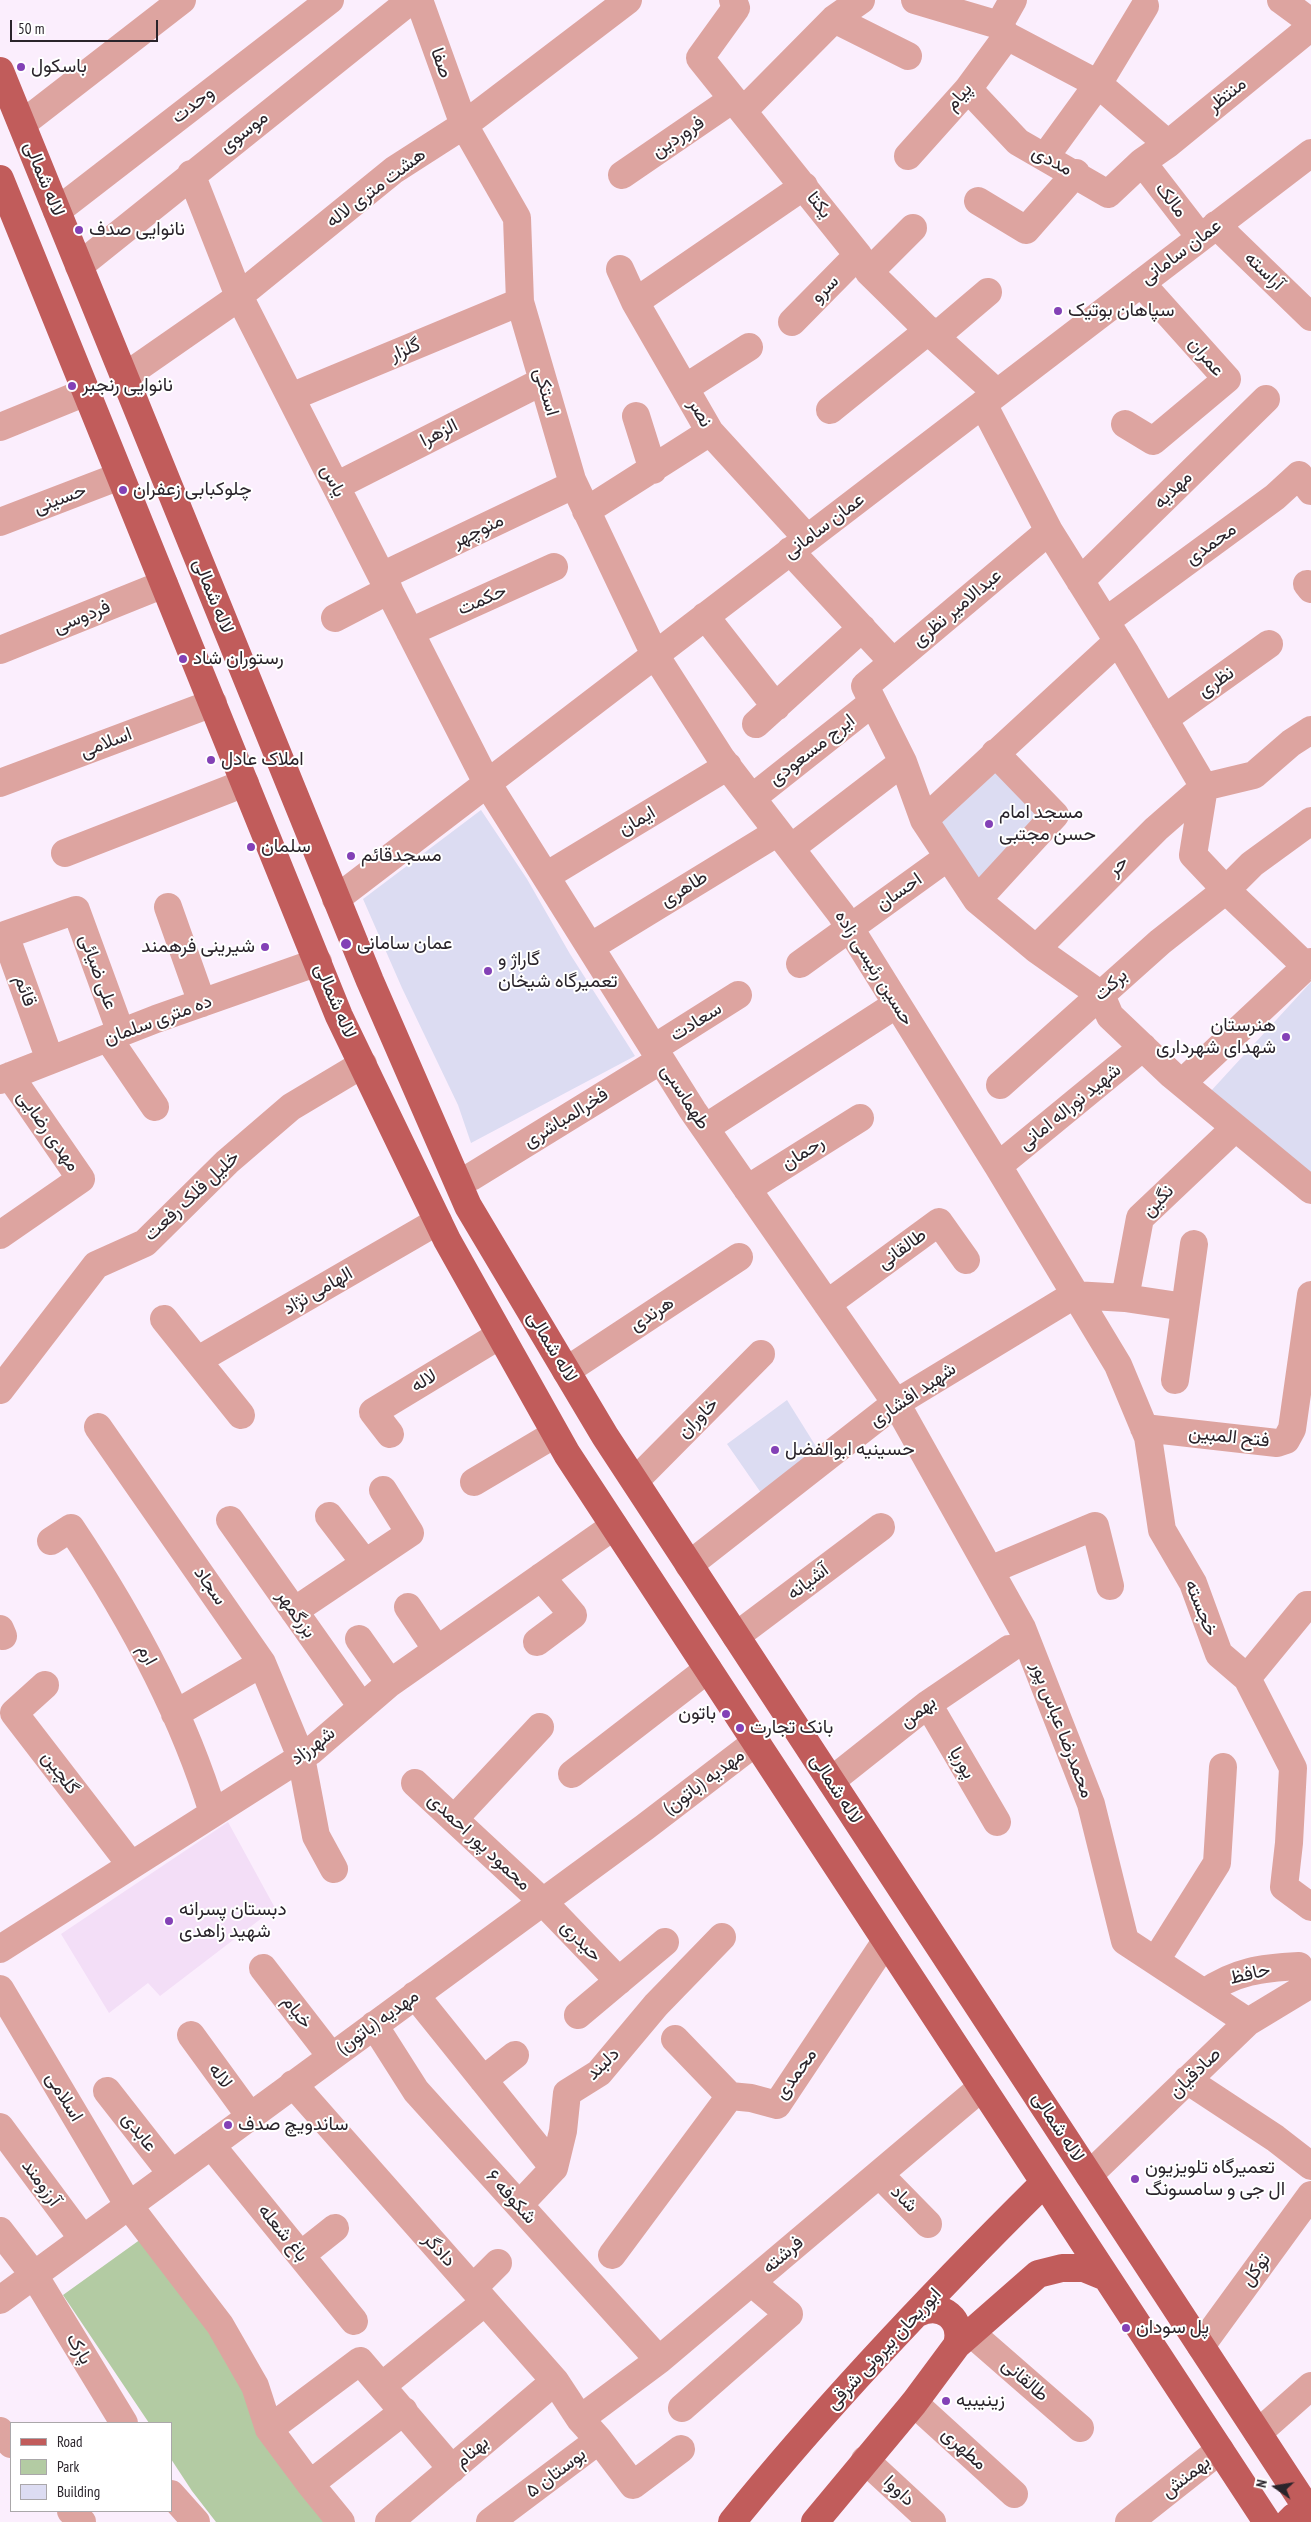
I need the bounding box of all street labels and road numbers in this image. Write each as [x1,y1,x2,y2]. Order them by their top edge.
street label: صفا [425,45,457,81]
street label: منتظر [1203,72,1251,118]
street label: پیام [941,78,977,116]
street label: وحدت [167,81,219,129]
street label: موسوی [215,106,273,158]
street label: فروردین [647,111,709,163]
street label: لاله شمالی [19,138,69,220]
street label: مددی [1028,141,1076,181]
street label: هشت متری لاله [322,143,430,233]
street label: مالک [1150,178,1192,222]
street label: یکتا [801,187,837,223]
street label: عمان سامانی [1136,214,1226,290]
street label: آراسته [1239,247,1289,295]
street label: سرو [806,270,844,308]
street label: گلزار [386,333,424,367]
street label: عمران [1183,333,1229,381]
street label: استکی [528,365,564,419]
street label: نصر [683,395,717,431]
street label: الزهرا [416,414,462,452]
street label: یاس [315,461,351,501]
street label: مهدیه [1149,466,1197,514]
street label: حسینی [31,479,89,519]
street label: عمان سامانی [779,488,869,564]
street label: منوچهر [449,509,507,553]
street label: محمدی [1181,518,1241,570]
street label: لاله شمالی [188,555,238,637]
street label: عبدالامیر نظری [908,564,1006,652]
street label: حکمت [454,579,510,621]
street label: فردوسی [50,595,114,639]
street label: نظری [1193,661,1239,703]
street label: ایرج مسعودی [764,709,860,791]
street label: اسلامی [77,723,135,763]
street label: ایمان [614,801,660,841]
street label: حر [1103,851,1133,881]
street label: طاهری [656,866,712,912]
street label: احسان [872,868,926,916]
street label: حسین رئیسی زاده [829,906,919,1030]
street label: علی ضیائی [74,931,122,1013]
street label: لاله شمالی [309,960,361,1042]
street label: برکت [1090,964,1132,1006]
street label: قائم [9,972,41,1010]
street label: ده متری سلمان [101,990,215,1050]
street label: سعادت [666,997,726,1047]
street label: شهید نوراله امانی [1014,1059,1126,1155]
street label: طهماسبی [655,1060,715,1134]
street label: فخرالمباشری [519,1083,613,1153]
street label: مهدی رضایی [12,1086,84,1176]
street label: رحمان [777,1131,829,1175]
street label: خلیل فلک رفعت [140,1146,244,1246]
street label: نگین [1137,1180,1179,1222]
street label: طالقانی [873,1224,931,1274]
street label: الهامی نژاد [279,1262,357,1320]
street label: هرندی [626,1291,678,1337]
street label: لاله شمالی [522,1307,582,1387]
street label: شهید افشاری [865,1358,961,1432]
street label: لاله [407,1365,441,1397]
street label: خاوران [673,1393,723,1443]
street label: فتح المبین [1187,1421,1271,1453]
street label: آشیانه [783,1559,833,1605]
street label: سجاد [189,1562,231,1610]
street label: خجسته [1179,1576,1223,1640]
street label: بزرگمهر [271,1586,321,1642]
street label: ارم [132,1640,162,1670]
street label: محمدرضا عباس پور [1026,1659,1098,1801]
street label: بهمن [895,1691,941,1733]
street label: شهرزاد [286,1722,340,1770]
street label: پوریا [944,1743,980,1783]
street label: مهدیه (باتون) [659,1744,749,1820]
street label: گلچین [36,1747,84,1799]
street label: لاله شمالی [805,1750,867,1828]
street label: محمود پور احمدی [423,1788,535,1896]
street label: حیدری [556,1915,606,1967]
street label: حافظ [1228,1958,1272,1990]
street label: مهدیه (باتون) [332,1985,424,2059]
street label: خیام [277,1991,317,2033]
street label: دلبند [582,2043,624,2085]
street label: صادقیان [1164,2043,1226,2103]
street label: محمدی [770,2044,822,2104]
street label: لاله [203,2059,237,2093]
street label: اسلامی [40,2068,88,2126]
street label: لاله شمالی [1027,2088,1089,2166]
street label: عابدی [116,2108,162,2156]
street label: آرزومند [17,2155,65,2211]
street label: شکوفه ۶ [481,2165,541,2229]
street label: شاد [886,2181,922,2217]
street label: باغ شعله [253,2200,313,2266]
street label: دادگر [418,2228,460,2272]
street label: فرشته [758,2231,808,2279]
street label: توکل [1236,2249,1276,2291]
street label: ابوریحان بیرونی شرقی [822,2283,946,2415]
street label: پارک [61,2329,97,2369]
street label: طالقانی [997,2353,1053,2407]
street label: مطهری [937,2423,991,2475]
street label: بهنام [450,2431,494,2473]
street label: بوستان ۵ [521,2443,591,2503]
street label: بهمنش [1157,2451,1215,2503]
street label: داووا [879,2471,919,2511]

